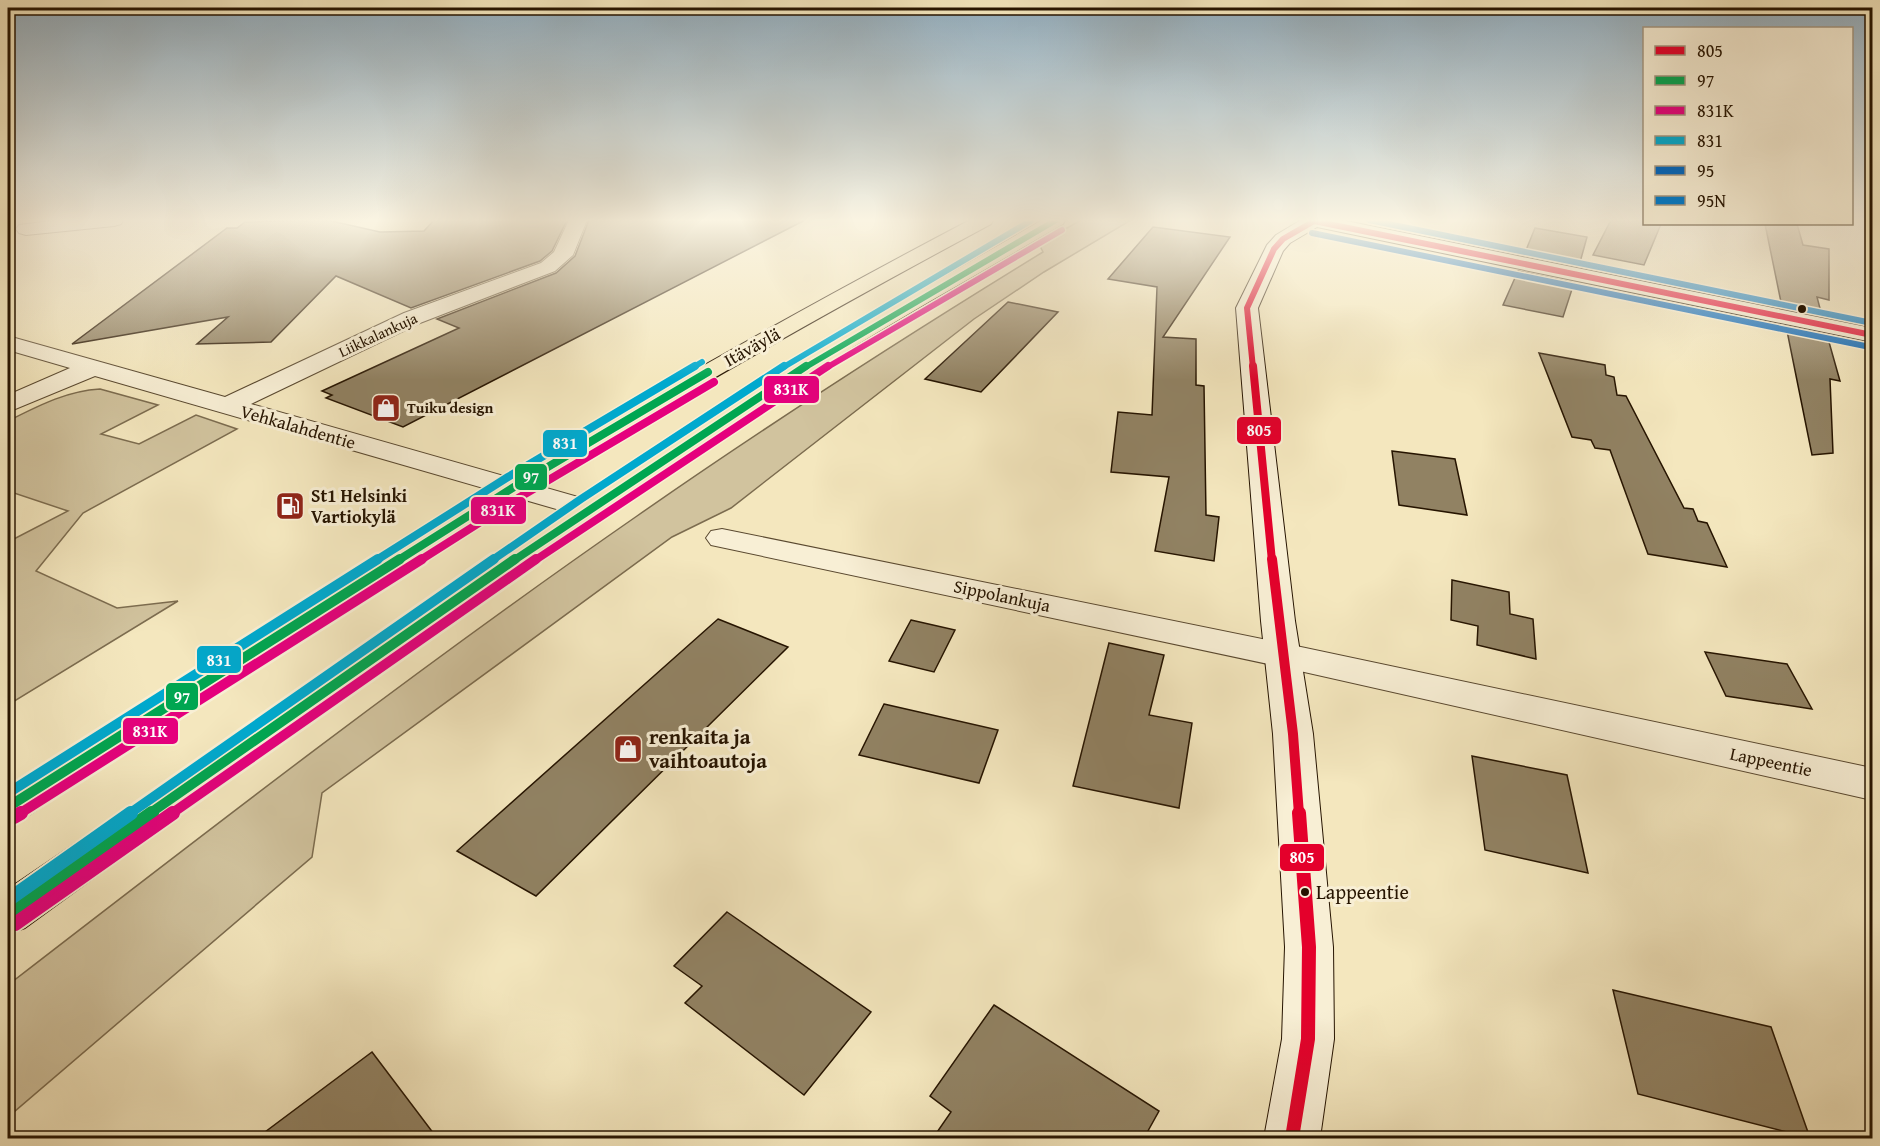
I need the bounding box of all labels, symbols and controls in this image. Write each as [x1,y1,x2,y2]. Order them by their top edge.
legend [1643,27,1853,225]
text: 805 [1697,37,1723,64]
text: 97 [1697,67,1714,94]
text: 831K [1697,97,1734,124]
text: 831 [1697,127,1723,154]
text: 95 [1697,157,1714,184]
text: 95N [1697,187,1726,214]
unlabelled marker [1796,303,1808,315]
street label: Liikkalankuja [335,307,421,362]
street label: Itäväylä [719,320,785,373]
line badge: 831K [763,375,820,404]
text: 831K [774,377,809,401]
shop icon: Tuiku design [370,392,402,424]
street label: Vehkalahdentie [237,397,359,456]
place label: Tuiku design [407,397,494,418]
line badge: 805 [1236,416,1282,445]
text: 805 [1247,418,1271,442]
line badge: 831 [542,429,588,458]
text: 831 [553,431,577,455]
line badge: 97 [514,463,548,491]
text: 97 [523,465,539,489]
place label: St1 Helsinki Vartiokylä [311,482,408,530]
fuel station icon: St1 Helsinki Vartiokylä [274,490,306,522]
line badge: 831K [470,496,527,525]
text: 831K [481,498,516,522]
street label: Sippolankuja [951,572,1053,619]
line badge: 831 [196,645,242,674]
text: 831 [207,648,231,672]
line badge: 97 [165,682,199,711]
text: 97 [174,685,190,709]
line badge: 831K [122,717,179,745]
text: 831K [133,719,168,743]
place label: renkaita ja vaihtoautoja [649,721,767,776]
shop icon: renkaita ja vaihtoautoja [612,733,644,765]
street label: Lappeentie [1727,740,1815,783]
line badge: 805 [1279,843,1325,872]
text: 805 [1290,845,1314,869]
place label: Lappeentie [1316,877,1409,906]
marker: Lappeentie [1299,886,1311,898]

